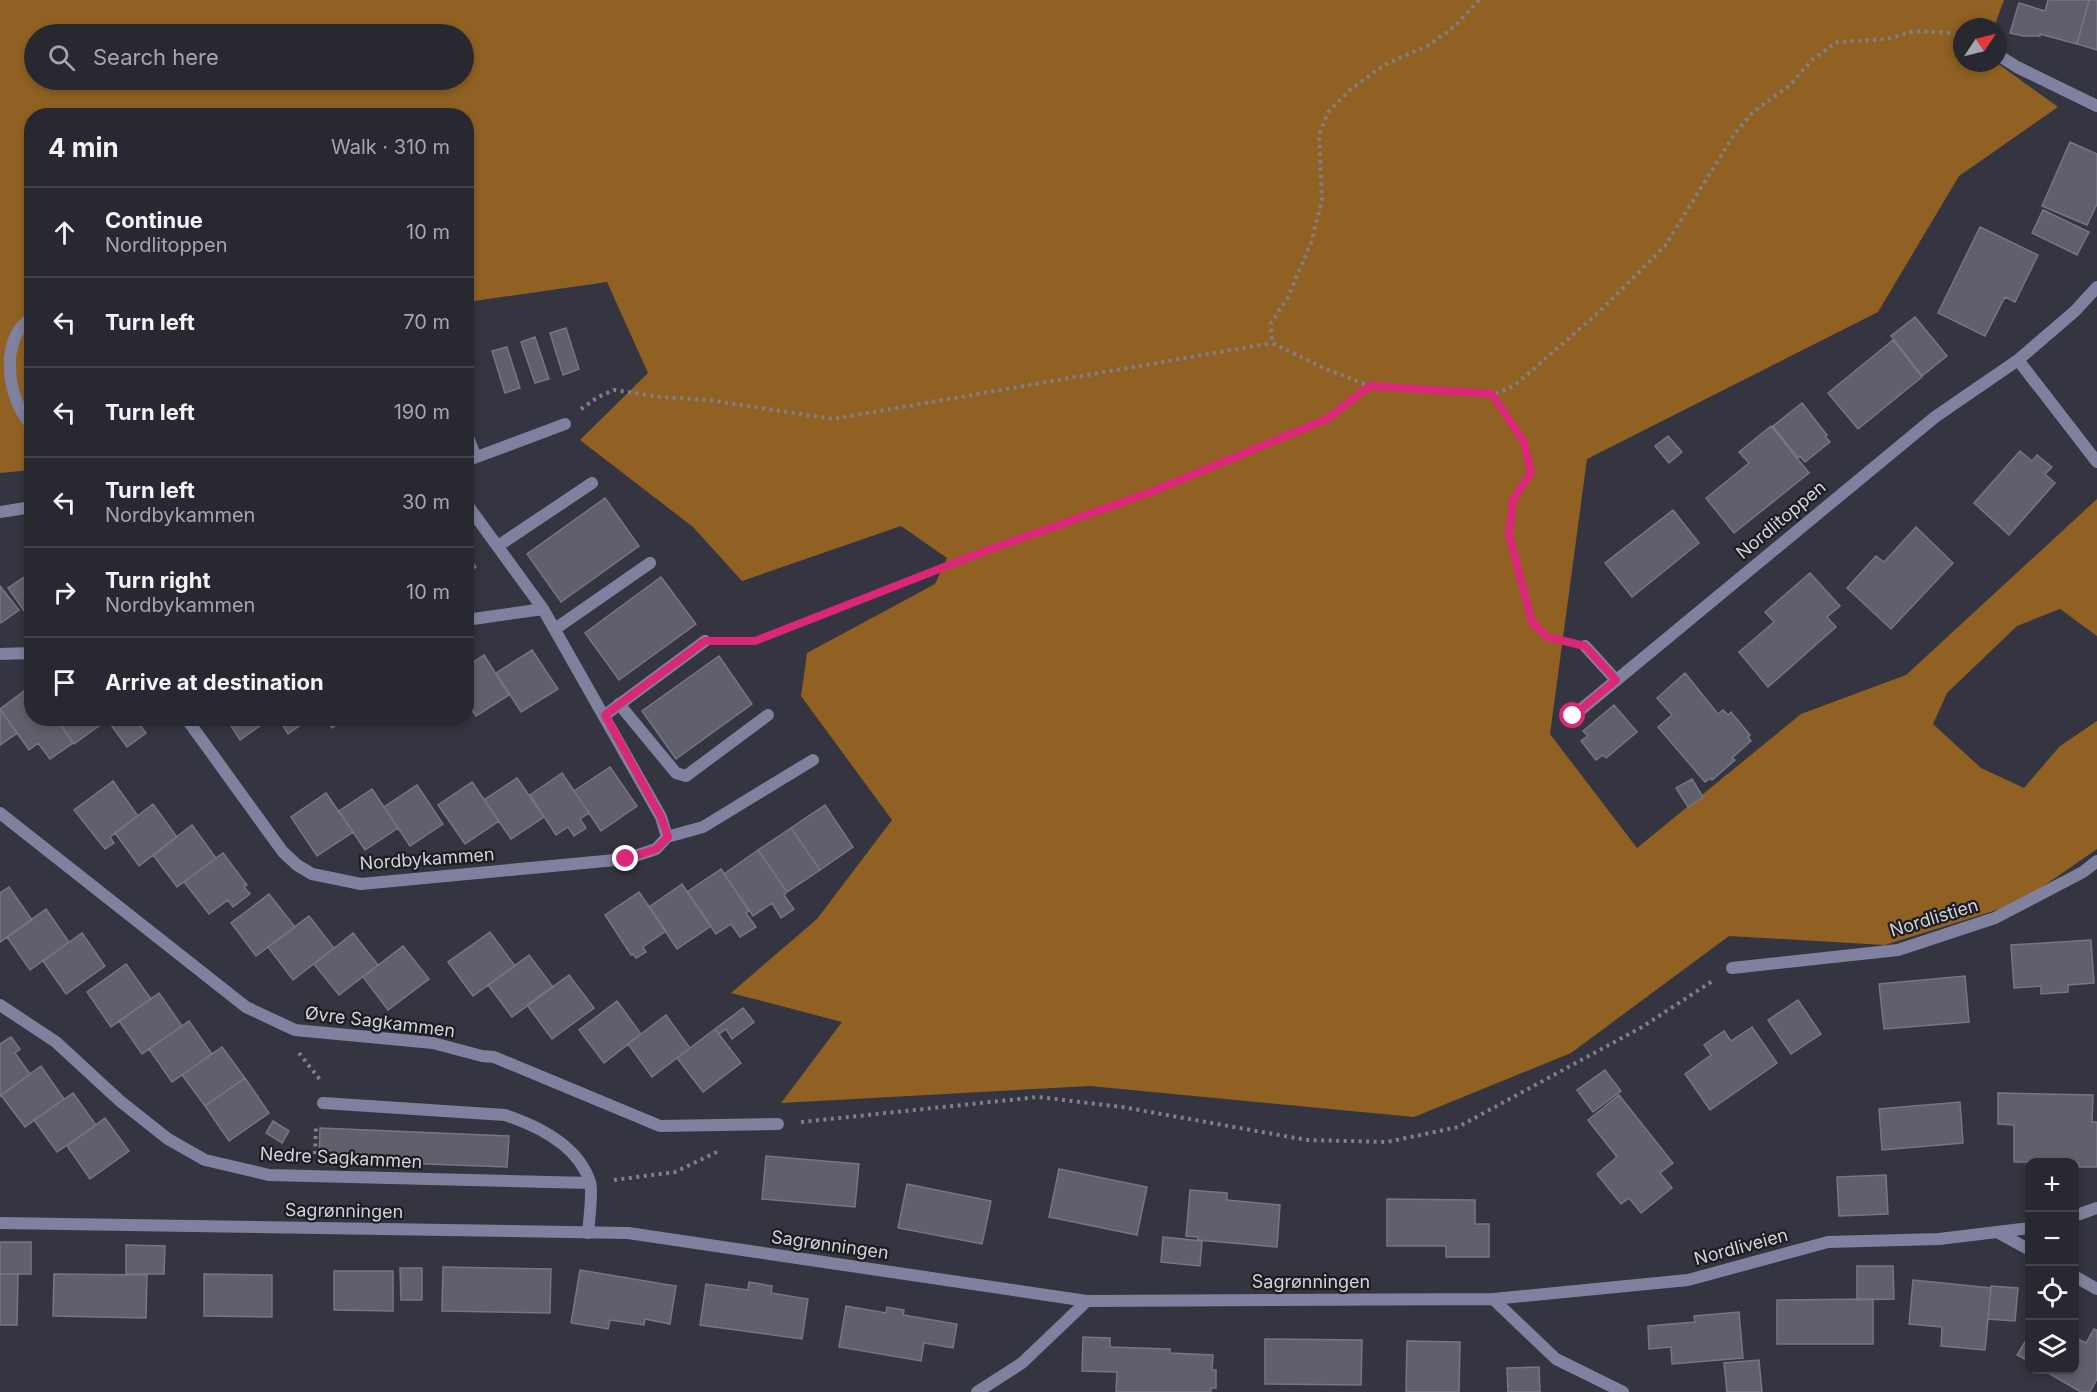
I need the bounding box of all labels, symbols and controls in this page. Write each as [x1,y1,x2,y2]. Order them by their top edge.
north arrow [1953,18,2007,72]
search box [24,24,474,90]
icon: search [45,41,78,74]
text: Search here [93,44,219,70]
text: 4 min [48,132,119,163]
text: Walk · 310 m [331,135,450,159]
text: Continue [105,207,203,233]
icon: ahead [48,216,81,249]
text: 10 m [406,220,450,244]
text: Nordlitoppen [105,233,228,257]
icon: left [48,306,81,339]
text: Turn left [105,309,195,335]
text: 70 m [403,310,450,334]
icon: left [48,396,81,429]
text: Turn left [105,399,195,425]
text: 190 m [394,400,450,424]
street label: Nordlitoppen [1732,476,1830,563]
text: Turn left [105,477,195,503]
icon: left [48,486,81,519]
text: 30 m [402,490,450,514]
text: Nordbykammen [105,503,255,527]
text: Turn right [105,567,211,593]
icon: right [48,576,81,609]
text: 10 m [406,580,450,604]
text: Nordbykammen [105,593,255,617]
icon: arrive [48,666,81,699]
text: Arrive at destination [105,669,324,695]
route start [1559,702,1585,728]
street label: Nordbykammen [359,843,495,874]
route end [612,845,638,871]
street label: Nordlistien [1887,894,1981,941]
street label: Øvre Sagkammen [304,1002,456,1041]
street label: Nedre Sagkammen [259,1143,423,1172]
map controls [2025,1158,2079,1374]
button: + [2025,1158,2079,1212]
street label: Sagrønningen [285,1199,403,1222]
button: − [2025,1212,2079,1266]
street label: Nordliveien [1692,1224,1790,1269]
street label: Sagrønningen [770,1226,890,1263]
button: locate [2025,1266,2079,1320]
street label: Sagrønningen [1252,1271,1370,1292]
button: layers [2025,1320,2079,1374]

